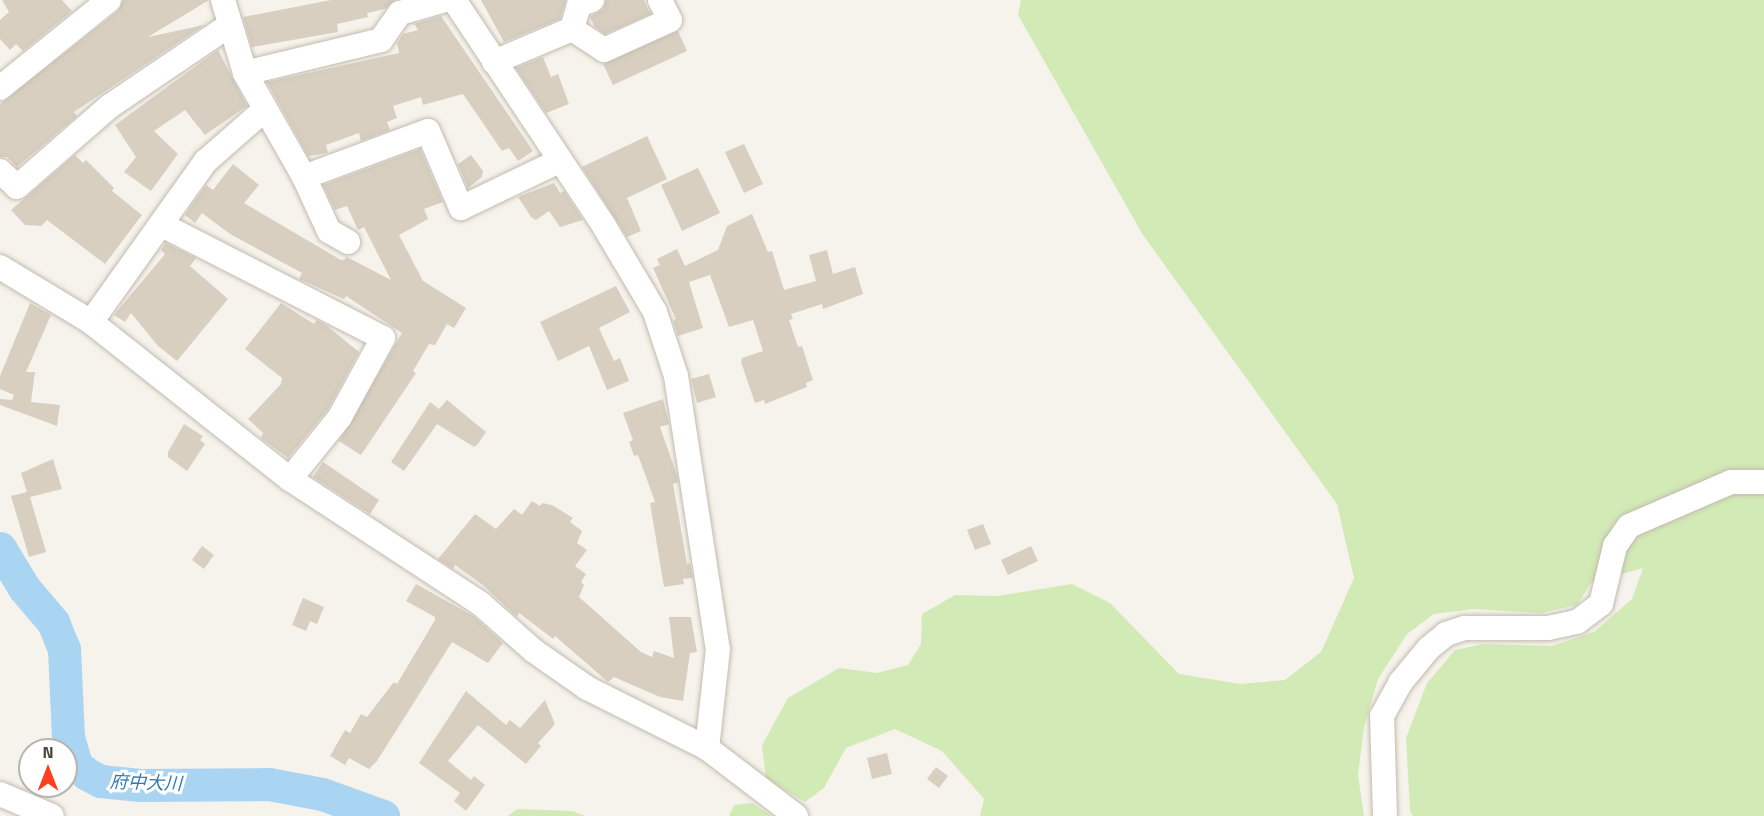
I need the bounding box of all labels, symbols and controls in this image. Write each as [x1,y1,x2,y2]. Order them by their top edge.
north arrow [18,738,78,798]
text: N [42,740,54,764]
water label: 府中大川 [110,771,182,795]

